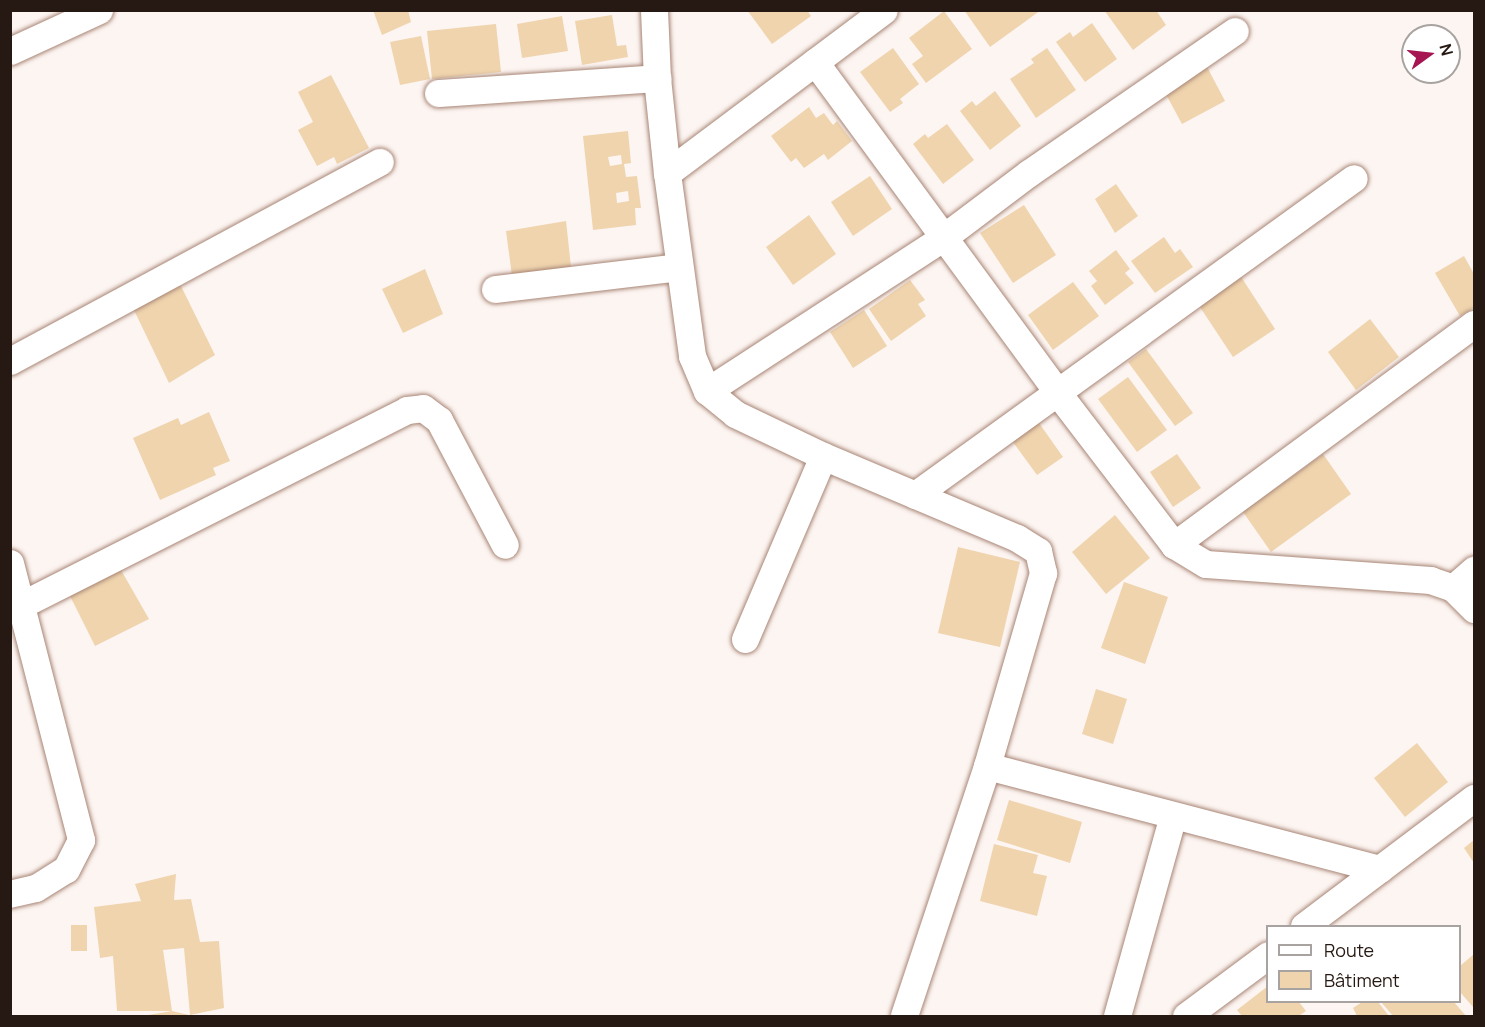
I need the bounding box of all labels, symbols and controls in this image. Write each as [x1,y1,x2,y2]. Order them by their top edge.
north arrow [1401,24,1461,84]
text: N [1434,41,1459,58]
legend [1266,925,1461,1003]
text: Route [1324,938,1374,962]
text: Bâtiment [1324,968,1400,992]

